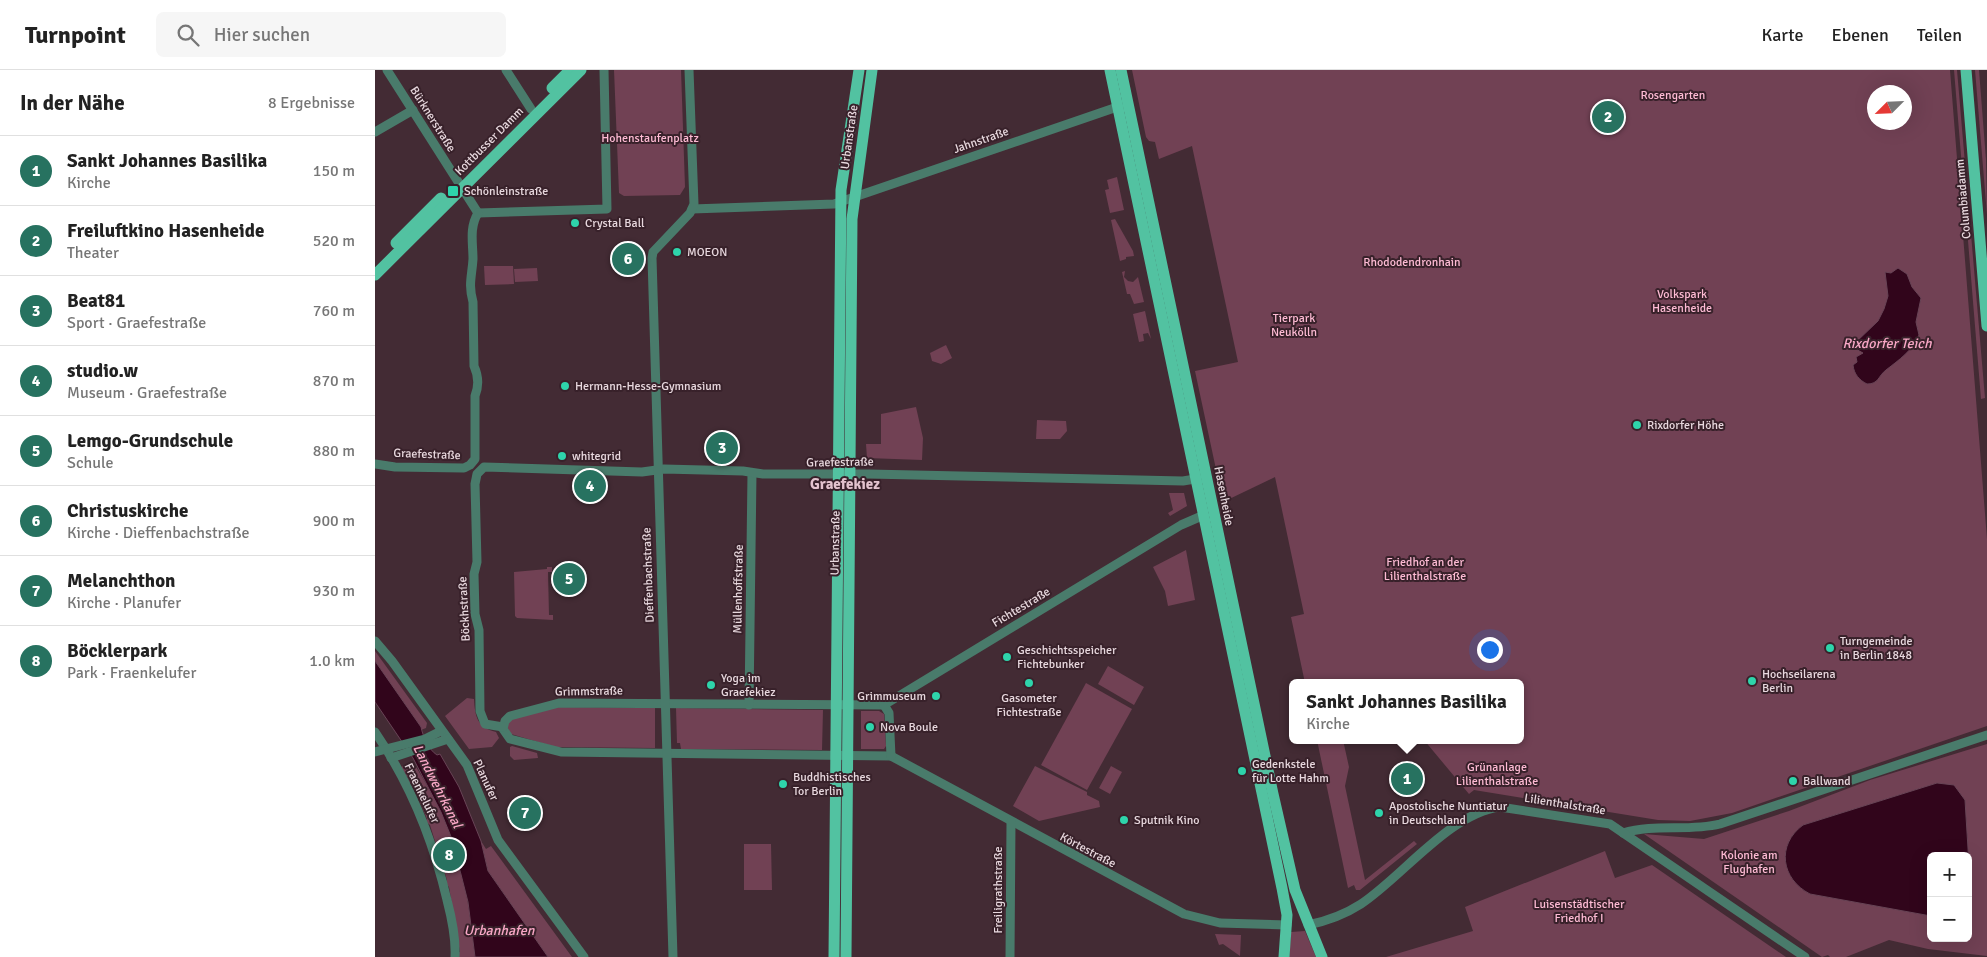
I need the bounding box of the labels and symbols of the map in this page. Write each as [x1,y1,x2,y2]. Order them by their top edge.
street label: Bürknerstraße [406,84,459,155]
north arrow [1867,85,1912,130]
park label: Rosengarten [1641,88,1705,103]
pin: 2 [1592,98,1624,136]
street label: Kottbusser Damm [452,104,527,179]
street label: Urbanstraße [838,104,861,170]
street label: Jahnstraße [951,124,1011,157]
park label: Hohenstaufenplatz [601,131,699,146]
street label: Columbiadamm [1953,158,1974,240]
marker: Schönleinstraße [446,184,460,198]
place label: Schönleinstraße [464,184,548,199]
place label: Crystal Ball [585,216,645,231]
marker: Crystal Ball [569,217,581,229]
pin: 6 [612,240,644,278]
place label: MOEON [687,245,727,260]
marker: MOEON [671,246,683,258]
park label: Rhododendronhain [1363,255,1461,270]
park label: Volkspark Hasenheide [1652,287,1712,316]
park label: Tierpark Neukölln [1271,311,1317,340]
water label: Rixdorfer Teich [1842,335,1932,352]
place label: Hermann-Hesse-Gymnasium [575,379,721,394]
marker: Hermann-Hesse-Gymnasium [559,380,571,392]
place label: Rixdorfer Höhe [1647,418,1724,433]
marker: Rixdorfer Höhe [1631,419,1643,431]
pin: 3 [706,429,738,467]
street label: Graefestraße [393,446,461,463]
place label: whitegrid [572,449,621,464]
marker: whitegrid [556,450,568,462]
street label: Graefestraße [806,454,874,471]
street label: Hasenheide [1210,465,1237,527]
pin: 4 [574,467,606,505]
district label: Graefekiez [810,475,880,493]
street label: Urbanstraße [827,510,844,576]
street label: Dieffenbachstraße [639,527,658,623]
street label: Müllenhoffstraße [730,544,747,634]
park label: Friedhof an der Lilienthalstraße [1384,555,1466,584]
pin: 5 [553,560,585,598]
street label: Böckhstraße [455,576,474,642]
street label: Fichtestraße [989,584,1053,631]
place label: Turngemeinde in Berlin 1848 [1840,634,1913,663]
your location [1477,637,1503,663]
marker: Turngemeinde in Berlin 1848 [1824,642,1836,654]
place label: Geschichtsspeicher Fichtebunker [1017,643,1117,672]
marker: Geschichtsspeicher Fichtebunker [1001,651,1013,663]
place label: Hochseilarena Berlin [1762,667,1836,696]
place label: Yoga im Graefekiez [721,671,776,700]
marker: Hochseilarena Berlin [1746,675,1758,687]
marker: Gasometer Fichtestraße [1023,677,1035,689]
marker: Yoga im Graefekiez [705,679,717,691]
street label: Grimmstraße [555,683,623,700]
place label: Grimmuseum [857,689,926,704]
marker: Grimmuseum [930,690,942,702]
place label: Gasometer Fichtestraße [996,691,1062,720]
place label: Nova Boule [880,720,938,735]
marker: Nova Boule [864,721,876,733]
water label: Landwehrkanal [409,741,466,832]
street label: Planufer [469,757,502,804]
place label: Gedenkstele für Lotte Hahm [1252,757,1329,786]
pin: 1 [1391,760,1423,798]
park label: Grünanlage Lilienthalstraße [1456,760,1538,789]
street label: Fraenkelufer [401,761,443,826]
marker: Gedenkstele für Lotte Hahm [1236,765,1248,777]
place label: Buddhistisches Tor Berlin [793,770,871,799]
place label: Ballwand [1803,774,1851,789]
marker: Ballwand [1787,775,1799,787]
marker: Buddhistisches Tor Berlin [777,778,789,790]
street label: Lilienthalstraße [1523,791,1607,818]
pin: 7 [509,794,541,832]
place label: Apostolische Nuntiatur in Deutschland [1389,799,1508,828]
marker: Apostolische Nuntiatur in Deutschland [1373,807,1385,819]
place label: Sputnik Kino [1134,813,1199,828]
marker: Sputnik Kino [1118,814,1130,826]
street label: Körtestraße [1057,829,1118,871]
pin: 8 [433,836,465,874]
street label: Freiligrathstraße [991,847,1006,933]
park label: Kolonie am Flughafen [1721,848,1777,877]
park label: Luisenstädtischer Friedhof I [1534,897,1625,926]
water label: Urbanhafen [464,922,535,939]

